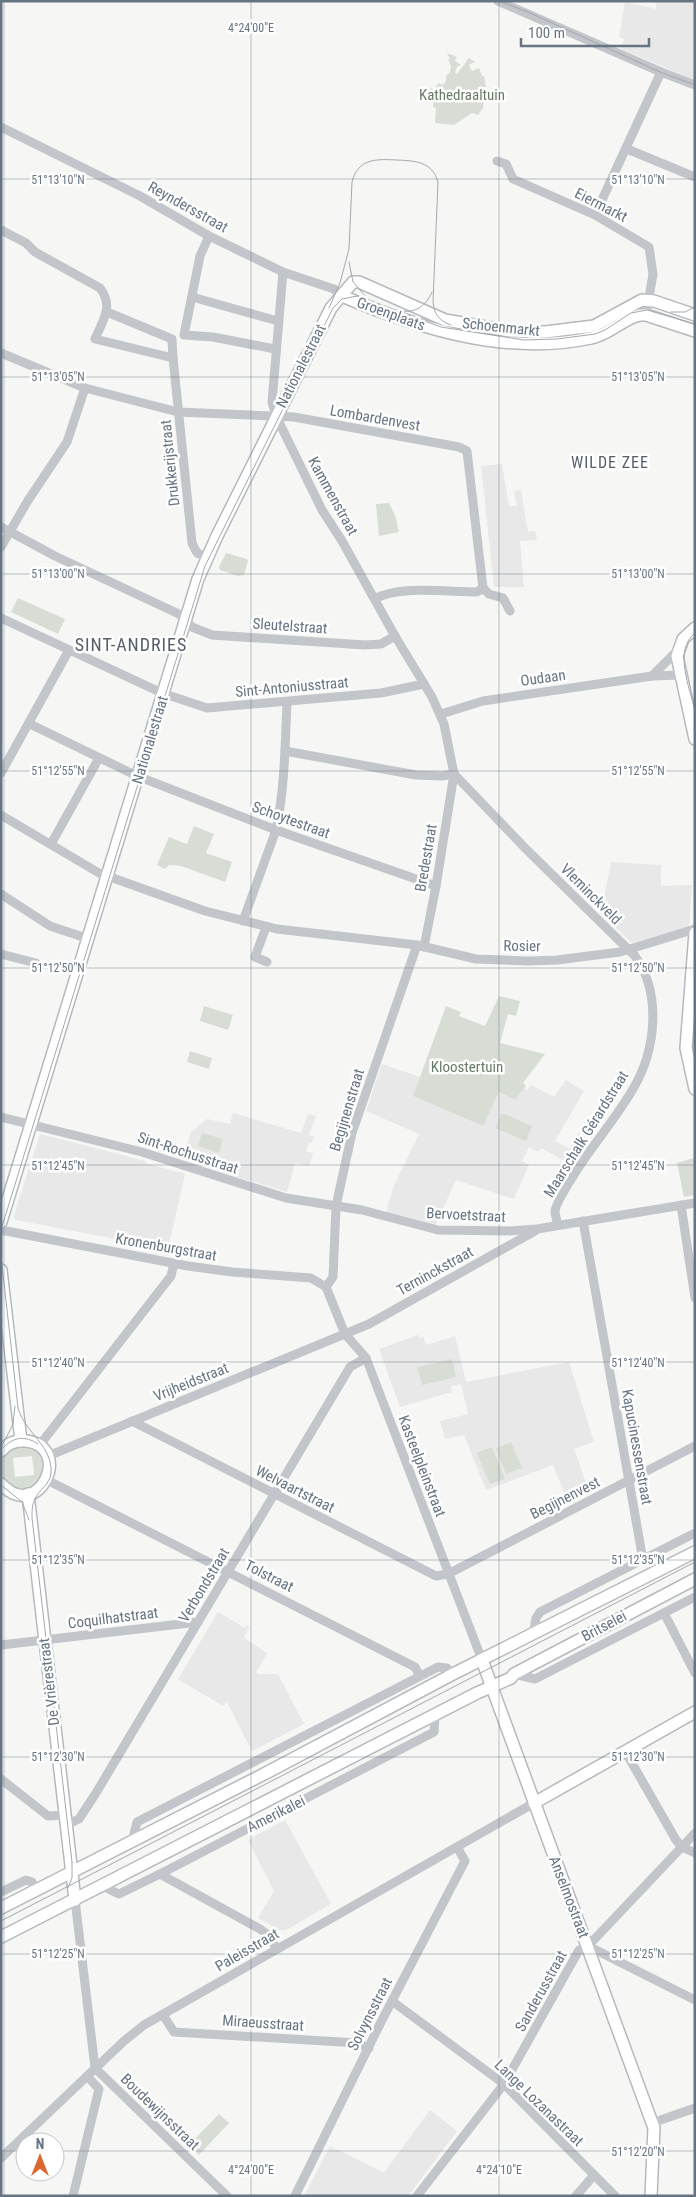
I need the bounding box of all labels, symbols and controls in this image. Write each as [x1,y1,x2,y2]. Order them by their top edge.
scale bar [521,15,648,47]
text: 4°24'00"E [228,21,274,35]
text: 100 m [528,24,565,42]
park label: Kathedraaltuin [419,86,505,104]
text: 51°13'10"N [31,173,85,187]
text: 51°13'10"N [611,173,665,187]
street label: Reyndersstraat [145,178,231,236]
street label: Eiermarkt [572,184,630,226]
street label: Groenplaats [354,293,428,335]
street label: Schoenmarkt [461,314,541,340]
street label: Nationalestraat [272,321,330,411]
text: 51°13'05"N [31,370,85,384]
text: 51°13'05"N [611,370,665,384]
street label: Lombardenvest [328,401,422,435]
street label: Drukkerijstraat [157,419,183,507]
district label: WILDE ZEE [571,453,649,472]
street label: Kammenstraat [304,454,362,538]
text: 51°13'00"N [31,567,85,581]
text: 51°13'00"N [611,567,665,581]
street label: Sleutelstraat [252,614,328,638]
district label: SINT-ANDRIES [75,634,187,655]
street label: Oudaan [519,666,567,690]
street label: Sint-Antoniusstraat [235,673,349,701]
street label: Nationalestraat [128,694,172,786]
text: 51°12'55"N [31,764,85,778]
text: 51°12'55"N [611,764,665,778]
street label: Schoytestraat [250,798,332,842]
street label: Bredestraat [411,823,441,893]
street label: Vleminckveld [557,860,625,928]
street label: Rosier [503,937,541,955]
text: 51°12'50"N [31,961,85,975]
text: 51°12'50"N [611,961,665,975]
park label: Kloostertuin [431,1058,503,1076]
street label: Begijnenstraat [326,1067,368,1153]
street label: Maarschalk Gérardstraat [540,1067,632,1201]
street label: Sint-Rochusstraat [135,1128,241,1178]
text: 51°12'45"N [31,1159,85,1173]
text: 51°12'45"N [611,1159,665,1173]
street label: Bervoetstraat [426,1204,506,1226]
street label: Kronenburgstraat [114,1229,218,1265]
street label: Terninckstraat [394,1243,476,1299]
text: 51°12'40"N [31,1356,85,1370]
text: 51°12'40"N [611,1356,665,1370]
street label: Vrijheidstraat [151,1359,231,1405]
street label: Kapucinessenstraat [618,1388,656,1506]
street label: Kasteelpleinstraat [394,1413,450,1519]
street label: Welvaartstraat [253,1461,337,1517]
street label: Begijnenvest [527,1473,603,1523]
street label: Verbondstraat [175,1544,233,1626]
text: 51°12'35"N [31,1553,85,1567]
text: 51°12'35"N [611,1553,665,1567]
street label: Tolstraat [242,1556,296,1596]
street label: Coquilhatstraat [67,1604,159,1632]
street label: Britselei [578,1607,630,1645]
street label: De Vrièrestraat [35,1637,63,1727]
text: 51°12'30"N [31,1750,85,1764]
text: 51°12'30"N [611,1750,665,1764]
street label: Amerikalei [244,1792,308,1836]
street label: Anselmostraat [545,1853,593,1941]
street label: Paleisstraat [212,1925,282,1975]
text: 51°12'25"N [31,1947,85,1961]
street label: Sanderusstraat [511,1947,571,2035]
text: 51°12'25"N [611,1947,665,1961]
street label: Solvynsstraat [344,1974,396,2054]
street label: Miraeusstraat [222,2011,304,2035]
street label: Lange Lozanastraat [491,2056,587,2150]
street label: Boudewijnsstraat [117,2070,203,2154]
north arrow [15,2132,65,2182]
text: N [36,2136,44,2152]
text: 51°12'20"N [611,2145,665,2159]
text: 4°24'00"E [228,2163,274,2177]
text: 4°24'10"E [476,2163,522,2177]

